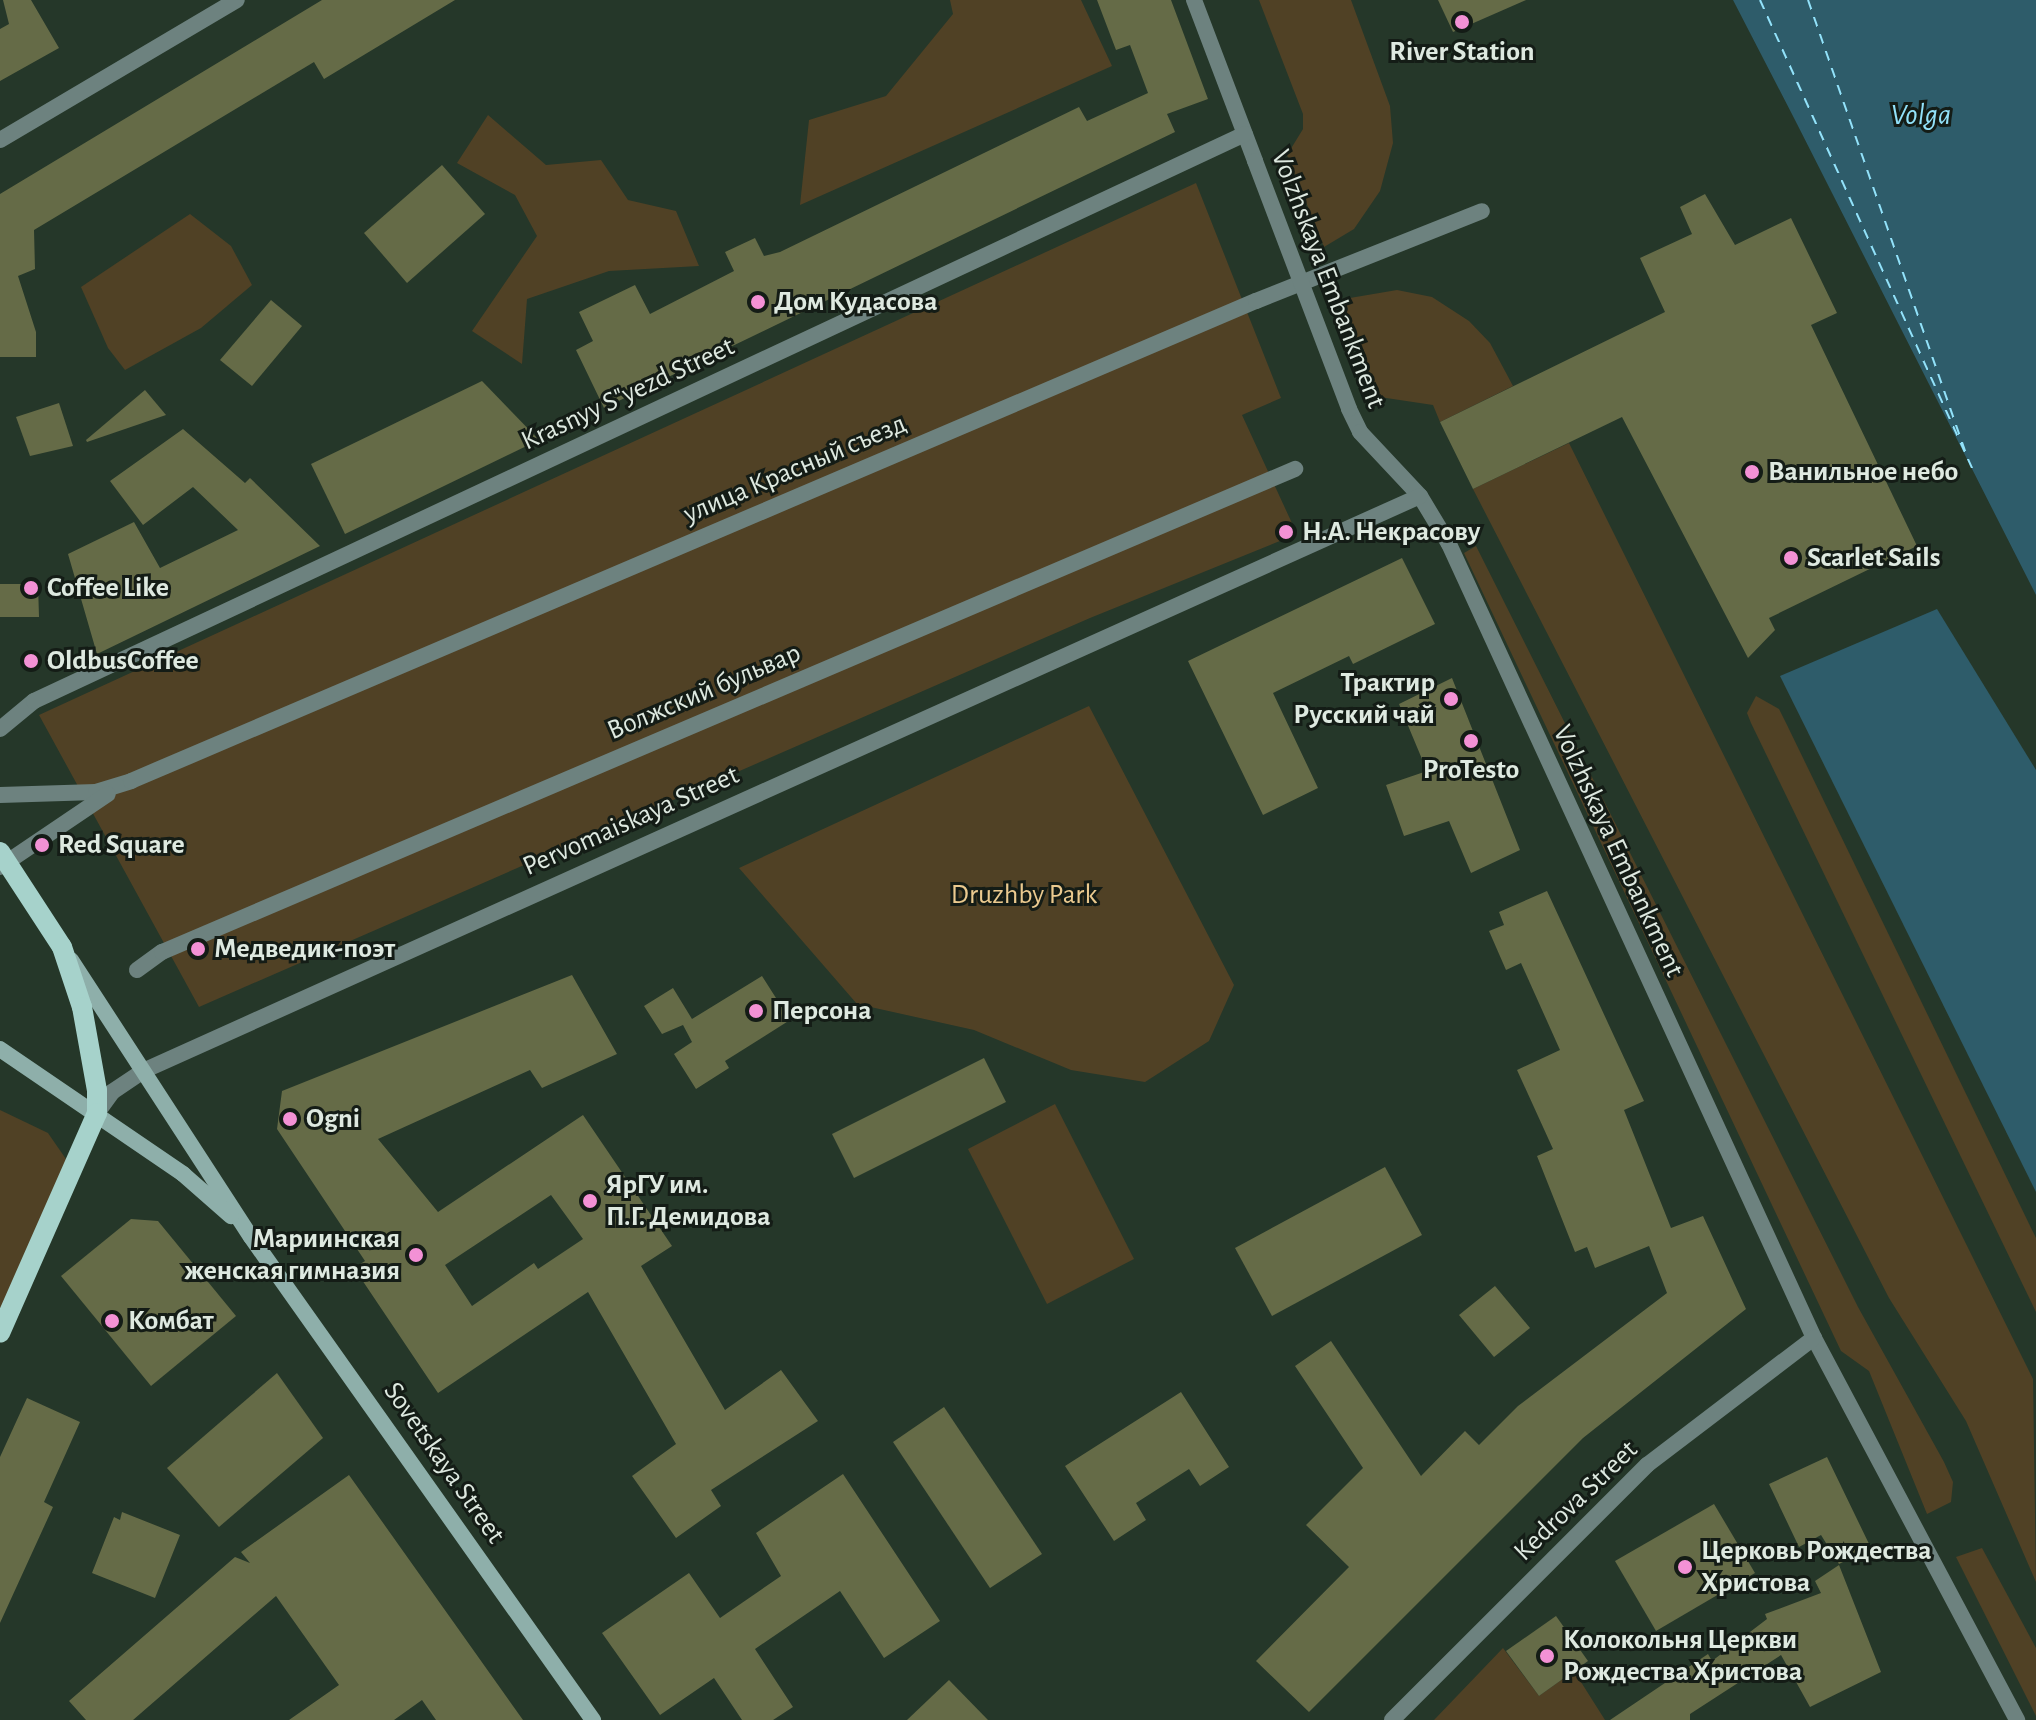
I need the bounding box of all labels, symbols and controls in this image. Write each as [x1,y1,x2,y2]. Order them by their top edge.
marker: River Station [1453,13,1471,31]
place label: River Station [1389,35,1535,69]
water label: Volga [1891,97,1951,133]
street label: Volzhskaya Embankment [1263,145,1393,413]
place label: Дом Кудасова [774,285,937,319]
marker: Дом Кудасова [749,293,767,311]
street label: Krasnyy S"yezd Street [516,330,740,458]
street label: улица Красный съезд [679,407,911,531]
place label: Ванильное небо [1768,455,1958,489]
marker: Ванильное небо [1743,463,1761,481]
place label: Н.А. Некрасову [1302,515,1480,549]
marker: Н.А. Некрасову [1277,523,1295,541]
place label: Scarlet Sails [1807,541,1940,575]
marker: Scarlet Sails [1782,549,1800,567]
place label: Coffee Like [47,571,169,605]
marker: Coffee Like [22,579,40,597]
street label: Волжский бульвар [602,636,806,748]
place label: OldbusCoffee [47,644,199,678]
marker: OldbusCoffee [22,652,40,670]
place label: Трактир Русский чай [1293,666,1435,732]
marker: Трактир Русский чай [1442,690,1460,708]
street label: Volzhskaya Embankment [1545,720,1691,982]
marker: ProTesto [1462,732,1480,750]
place label: ProTesto [1423,753,1519,787]
street label: Pervomaiskaya Street [518,758,744,884]
place label: Red Square [58,828,185,862]
marker: Red Square [33,836,51,854]
park label: Druzhby Park [951,878,1097,912]
place label: Медведик-поэт [214,932,395,966]
marker: Медведик-поэт [189,940,207,958]
place label: Персона [772,994,872,1028]
marker: Персона [747,1002,765,1020]
place label: Ogni [306,1102,360,1136]
marker: Ogni [281,1110,299,1128]
place label: ЯрГУ им. П.Г. Демидова [606,1168,770,1234]
marker: ЯрГУ им. П.Г. Демидова [581,1192,599,1210]
place label: Мариинская женская гимназия [184,1222,400,1288]
marker: Мариинская женская гимназия [407,1246,425,1264]
place label: Комбат [128,1304,214,1338]
marker: Комбат [103,1312,121,1330]
street label: Sovetskaya Street [376,1376,512,1550]
street label: Kedrova Street [1507,1434,1645,1568]
place label: Церковь Рождества Христова [1701,1534,1932,1600]
marker: Церковь Рождества Христова [1676,1558,1694,1576]
place label: Колокольня Церкви Рождества Христова [1563,1623,1802,1689]
marker: Колокольня Церкви Рождества Христова [1538,1647,1556,1665]

